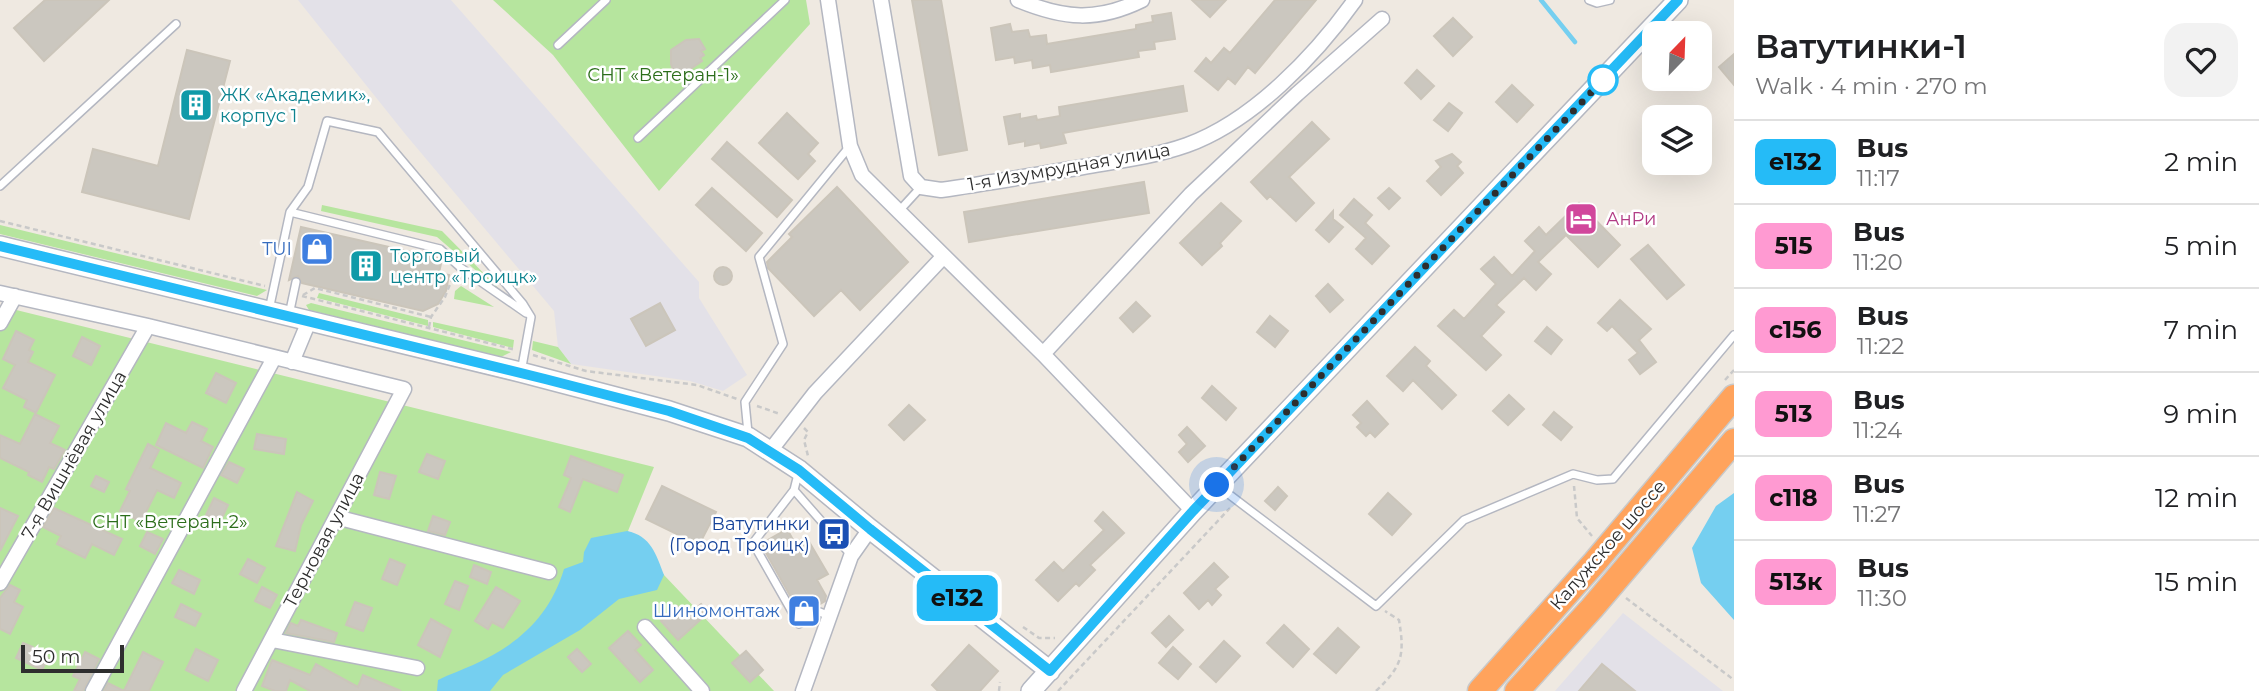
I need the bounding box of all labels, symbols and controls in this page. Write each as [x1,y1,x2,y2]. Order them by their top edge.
north arrow [1642,21,1712,91]
map controls [1642,21,1712,175]
button: heart [2164,23,2238,97]
text: Ватутинки-1 [1755,26,1967,66]
park label: СНТ «Ветеран-1» [587,64,739,86]
unlabelled marker [1588,65,1618,95]
text: Walk · 4 min · 270 m [1755,72,1988,100]
place label: ЖК «Академик», корпус 1 [220,84,370,127]
building icon: ЖК «Академик», корпус 1 [177,86,215,124]
button: layers [1642,105,1712,175]
text: Bus [1857,132,1908,164]
street label: 1-я Изумрудная улица [966,138,1172,196]
text: 2 min [2164,146,2238,178]
text: е132 [1769,147,1822,176]
text: 11:17 [1857,164,1900,192]
hotel icon: АнРи [1562,200,1600,238]
place label: АнРи [1606,208,1656,230]
text: Bus [1853,216,1905,248]
shop icon: TUI [298,230,336,268]
text: 5 min [2164,230,2238,262]
text: 515 [1775,231,1812,260]
place label: TUI [262,238,292,260]
place label: Торговый центр «Троицк» [390,245,537,288]
building icon: Торговый центр «Троицк» [347,247,385,285]
text: 11:20 [1853,248,1903,276]
text: Bus [1857,300,1908,332]
text: 7 min [2164,314,2238,346]
text: с156 [1769,315,1822,344]
text: 11:22 [1857,332,1904,360]
street label: 7-я Вишнёвая улица [17,367,131,543]
text: Bus [1853,384,1905,416]
text: 9 min [2163,398,2238,430]
text: 513 [1775,399,1812,428]
text: 11:24 [1853,416,1902,444]
your location [1199,467,1234,502]
text: Bus [1853,468,1905,500]
street label: Терновая улица [279,469,369,611]
street label: Калужское шоссе [1545,475,1671,615]
text: 12 min [2155,482,2238,514]
text: с118 [1769,483,1818,512]
text: 11:27 [1853,500,1901,528]
park label: СНТ «Ветеран-2» [92,511,248,533]
place label: Ватутинки (Город Троицк) [669,513,810,556]
bus stop icon: Ватутинки (Город Троицк) [815,515,853,553]
text: Bus [1857,552,1909,584]
text: 15 min [2155,566,2238,598]
text: 513к [1769,567,1822,596]
line badge: е132 [908,575,1006,621]
text: е132 [931,583,983,612]
text: 11:30 [1857,584,1907,612]
shop icon: Шиномонтаж [785,592,823,630]
place label: Шиномонтаж [653,600,780,622]
scale bar [21,642,124,674]
text: 50 m [32,645,80,668]

